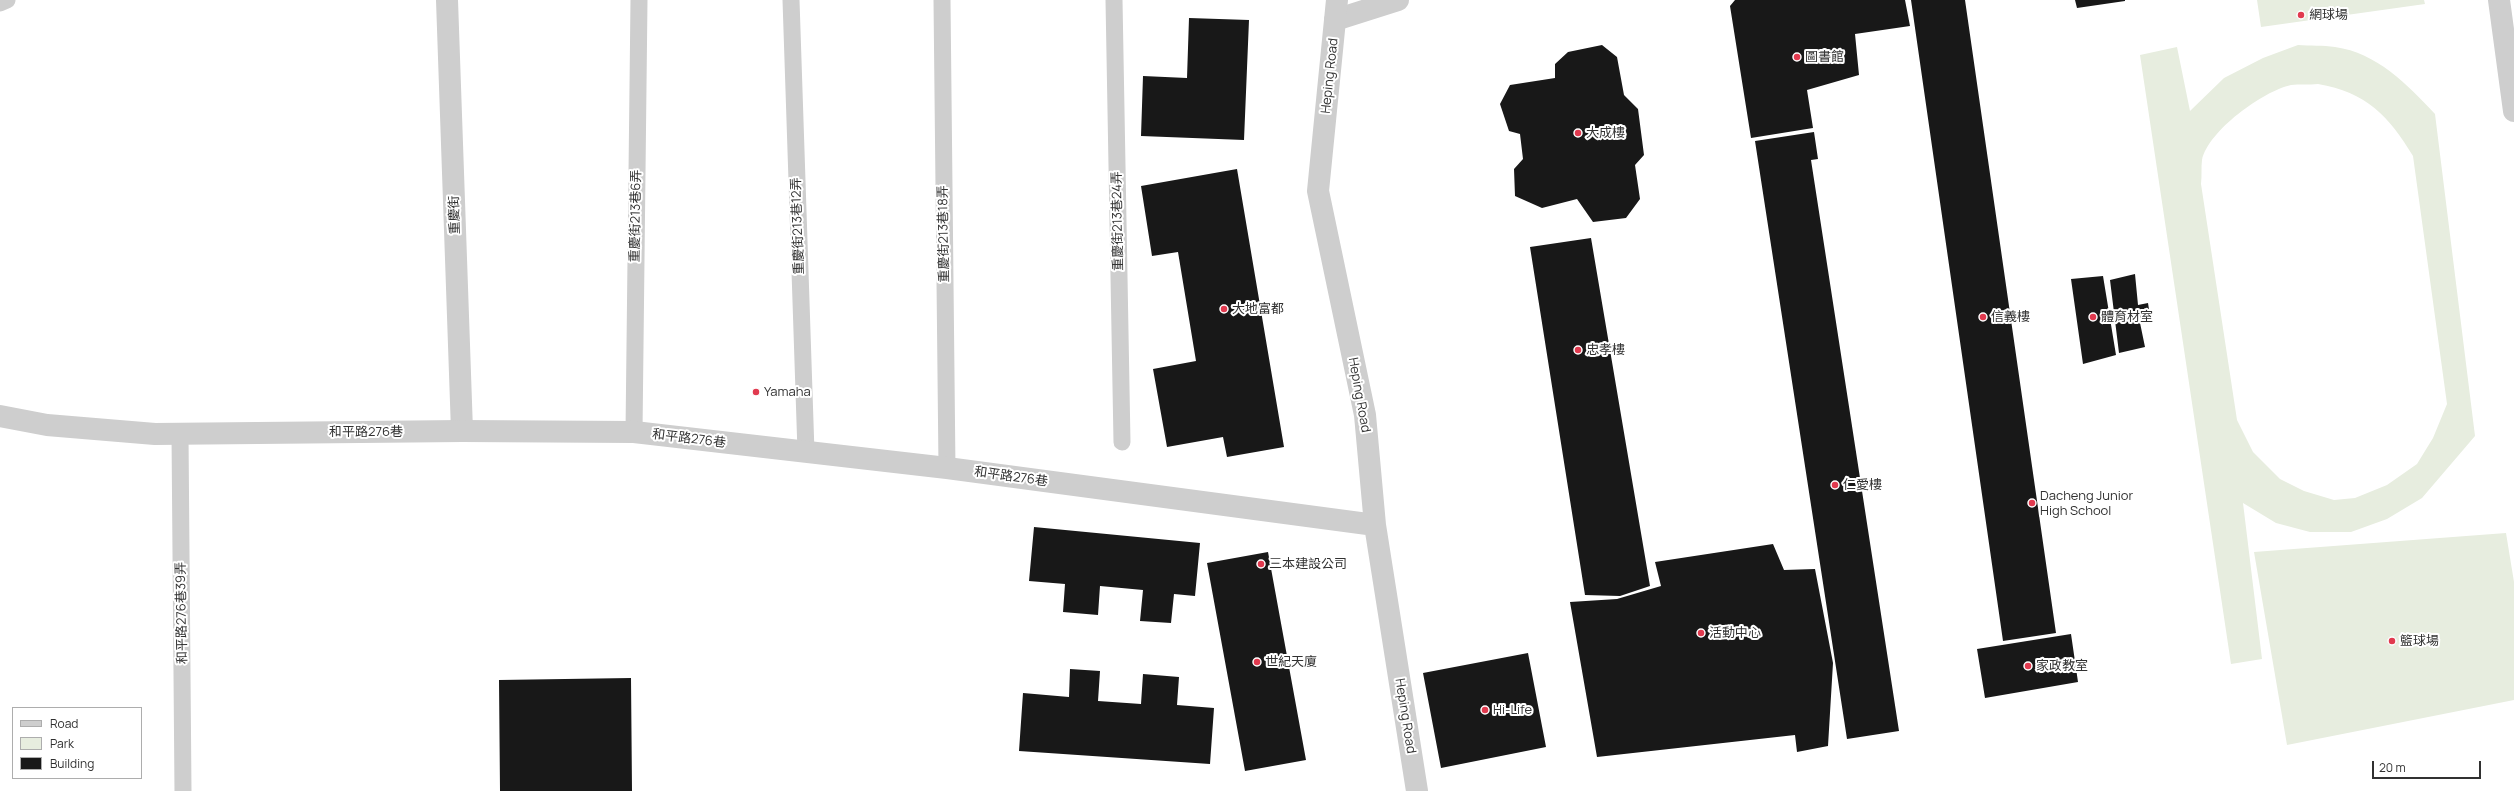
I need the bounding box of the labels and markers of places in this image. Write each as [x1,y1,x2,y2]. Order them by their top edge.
place label: 網球場 [2309,7,2348,23]
marker: 網球場 [2296,10,2306,20]
place label: 圖書館 [1805,49,1844,65]
marker: 圖書館 [1792,52,1802,62]
place label: 大成樓 [1586,125,1625,141]
marker: 大成樓 [1573,128,1583,138]
place label: 大地富都 [1232,301,1284,317]
marker: 大地富都 [1219,304,1229,314]
place label: 信義樓 [1991,309,2030,325]
place label: 體育材室 [2101,309,2153,325]
marker: 信義樓 [1978,312,1988,322]
marker: 體育材室 [2088,312,2098,322]
place label: 忠孝樓 [1586,342,1625,358]
marker: 忠孝樓 [1573,345,1583,355]
place label: Yamaha [764,384,811,400]
marker: Yamaha [751,387,761,397]
place label: 仁愛樓 [1843,477,1882,493]
marker: 仁愛樓 [1830,480,1840,490]
place label: Dacheng Junior High School [2040,488,2133,519]
marker: Dacheng Junior High School [2027,498,2037,508]
place label: 三本建設公司 [1269,556,1347,572]
marker: 三本建設公司 [1256,559,1266,569]
place label: 活動中心 [1709,625,1761,641]
marker: 活動中心 [1696,628,1706,638]
place label: 籃球場 [2400,633,2439,649]
marker: 籃球場 [2387,636,2397,646]
place label: 世紀天廈 [1265,654,1317,670]
marker: 世紀天廈 [1252,657,1262,667]
place label: 家政教室 [2036,658,2088,674]
marker: 家政教室 [2023,661,2033,671]
place label: Hi-Life [1493,702,1532,718]
marker: Hi-Life [1480,705,1490,715]

